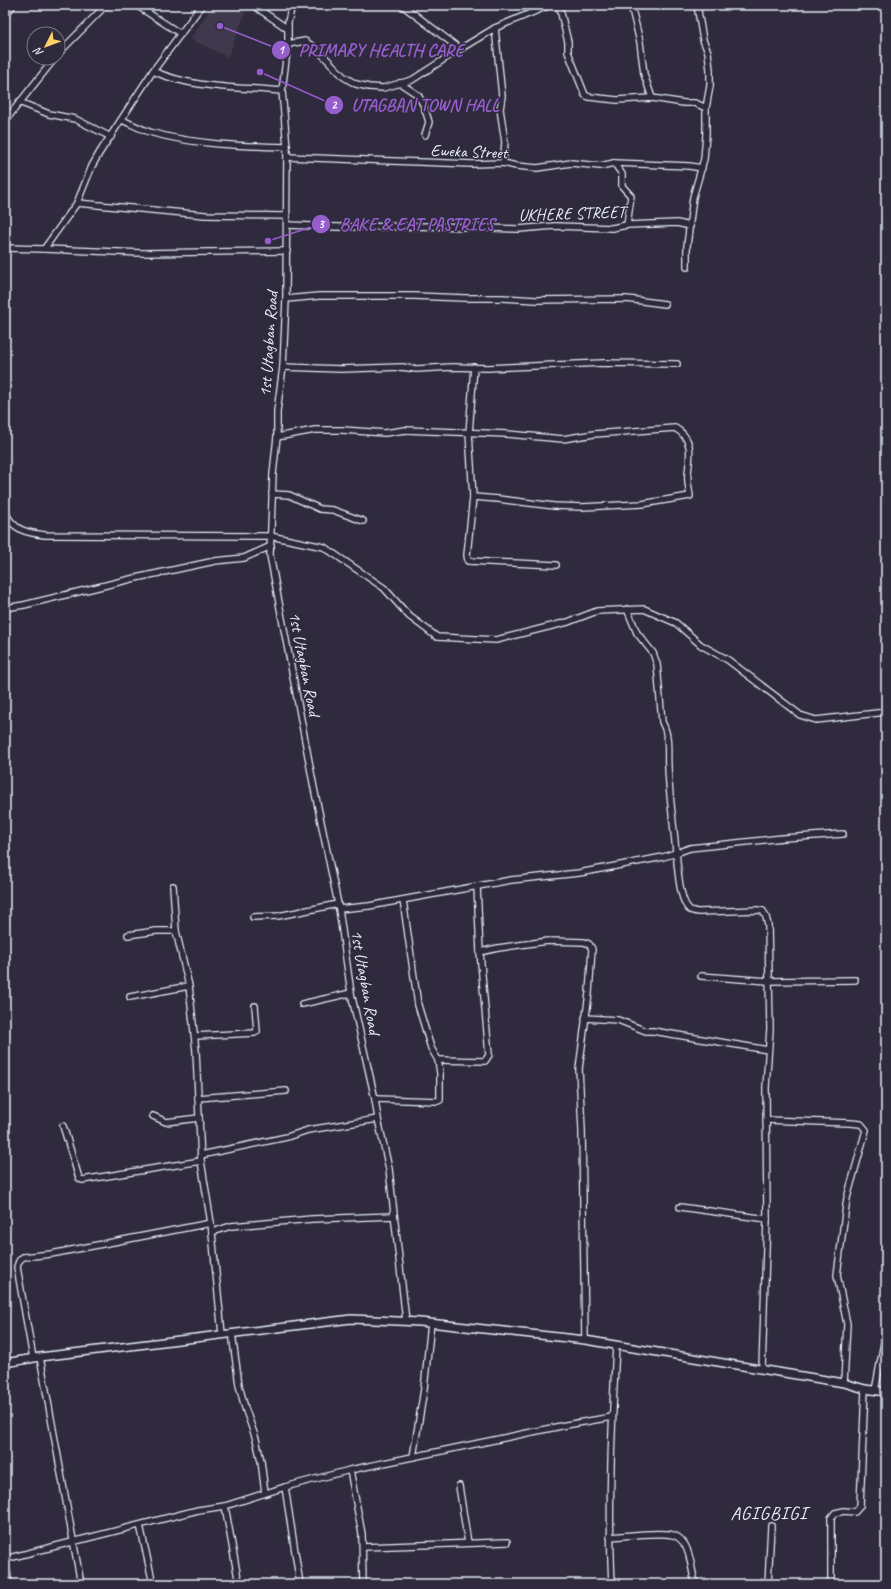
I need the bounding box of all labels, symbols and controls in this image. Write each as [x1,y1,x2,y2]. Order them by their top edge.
north arrow [26,26,66,66]
callout: PRIMARY HEALTH CARE [271,35,472,65]
text: PRIMARY HEALTH CARE [298,39,466,61]
text: 1 [278,42,285,58]
text: N [30,44,46,60]
callout: UTAGBAN TOWN HALL [324,90,506,120]
text: UTAGBAN TOWN HALL [351,94,500,116]
text: 2 [331,97,338,113]
street label: Eweka Street [430,140,510,163]
street label: UKHERE STREET [518,201,629,226]
callout: BAKE & EAT PASTRIES [311,209,503,239]
text: BAKE & EAT PASTRIES [339,213,498,235]
text: 3 [318,216,325,232]
street label: 1st Utagban Road [254,288,283,397]
street label: 1st Utagban Road [284,610,325,720]
street label: 1st Utagban Road [346,928,385,1038]
district label: AGIGBIGI [730,1501,811,1525]

